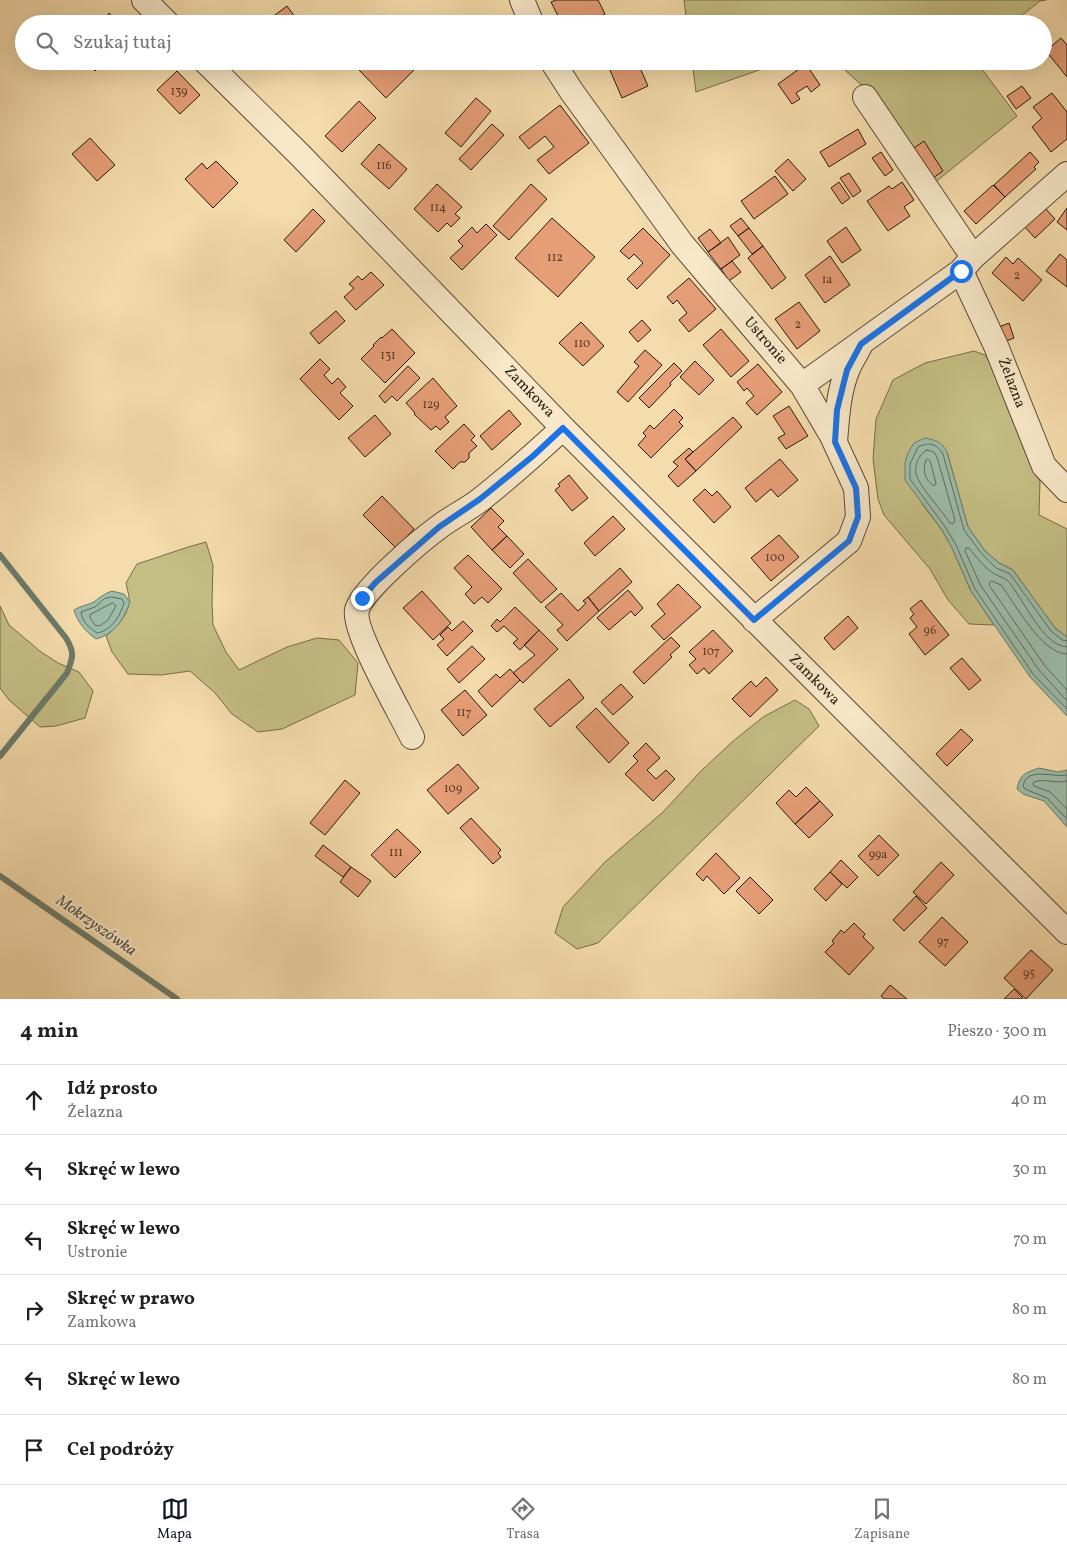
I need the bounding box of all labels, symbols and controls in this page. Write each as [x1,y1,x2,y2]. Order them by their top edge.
search box [15,15,1052,70]
icon: search [33,29,61,57]
text: Szukaj tutaj [73,30,172,56]
house number: 139 [171,84,187,100]
house number: 116 [376,158,392,174]
house number: 114 [430,200,446,216]
house number: 112 [547,250,563,266]
route start [950,260,973,283]
house number: 2 [1014,268,1020,284]
house number: 1a [822,272,832,288]
street label: Ustronie [738,313,792,369]
house number: 2 [795,317,801,333]
house number: 110 [574,336,590,352]
house number: 131 [380,348,396,364]
street label: Żelazna [992,355,1030,411]
street label: Zamkowa [499,361,559,423]
house number: 129 [422,397,440,413]
house number: 100 [765,550,785,566]
route end [351,587,374,610]
house number: 96 [924,623,936,639]
house number: 107 [702,644,720,660]
street label: Zamkowa [784,650,844,710]
house number: 117 [456,705,472,721]
house number: 109 [444,781,462,797]
house number: 111 [389,845,403,861]
house number: 99a [869,847,887,863]
water label: Mokrzyszówka [51,890,141,962]
house number: 97 [937,934,949,950]
house number: 95 [1023,966,1035,982]
text: 4 min [20,1017,79,1046]
text: Pieszo · 300 m [948,1021,1047,1043]
text: Idź prosto [67,1076,158,1102]
icon: ahead [20,1086,48,1114]
text: 40 m [1011,1089,1047,1111]
text: Żelazna [67,1102,123,1124]
icon: left [20,1156,48,1184]
text: Skręć w lewo [67,1157,180,1183]
text: 30 m [1012,1159,1047,1181]
text: Skręć w lewo [67,1216,180,1242]
icon: left [20,1226,48,1254]
text: 70 m [1013,1229,1047,1251]
text: Ustronie [67,1242,127,1264]
text: Skręć w prawo [67,1286,195,1312]
icon: right [20,1296,48,1324]
text: 80 m [1012,1299,1047,1321]
text: Zamkowa [67,1312,136,1334]
icon: left [20,1366,48,1394]
text: Skręć w lewo [67,1367,180,1393]
text: 80 m [1012,1369,1047,1391]
icon: arrive [20,1436,48,1464]
text: Cel podróży [67,1437,174,1463]
tab: Mapa [157,1495,192,1544]
tab: Trasa [506,1495,540,1544]
tab: Zapisane [854,1495,910,1544]

